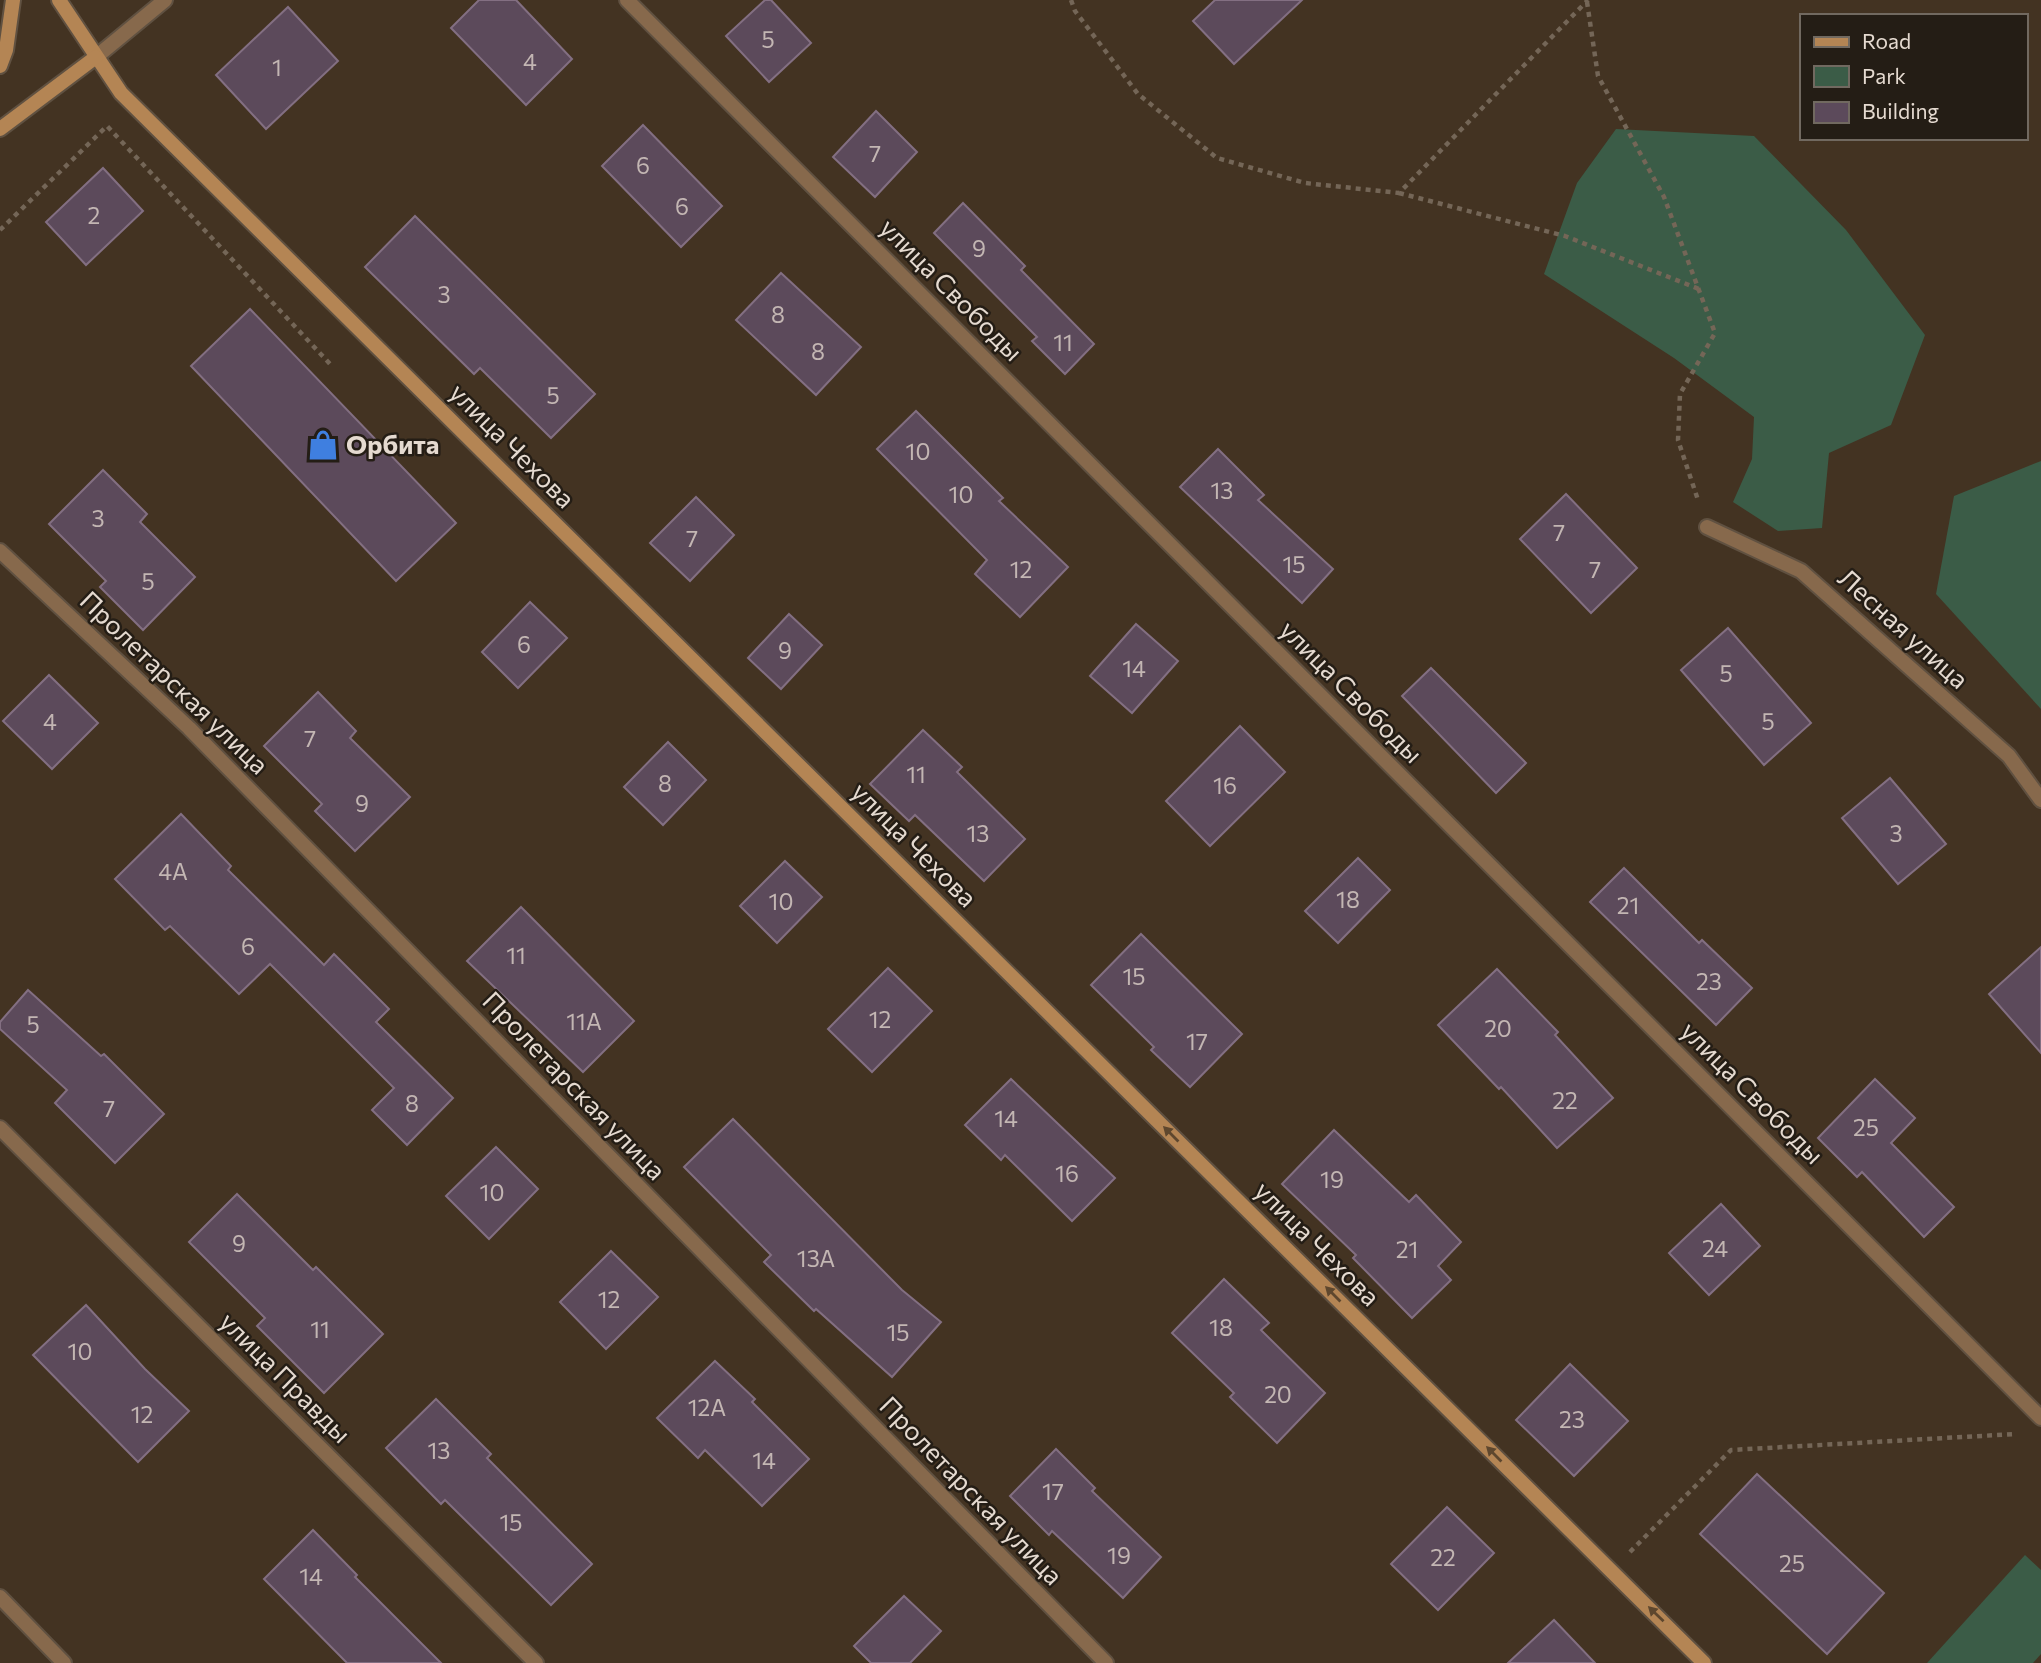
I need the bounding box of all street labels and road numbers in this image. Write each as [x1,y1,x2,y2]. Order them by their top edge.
street label: улица Свободы [874,211,1030,367]
street label: улица Чехова [444,376,582,514]
street label: Лесная улица [1833,561,1975,694]
street label: Пролетарская улица [74,584,276,780]
street label: улица Свободы [1274,613,1430,769]
street label: улица Чехова [846,775,984,913]
street label: Пролетарская улица [477,984,673,1186]
street label: улица Свободы [1675,1014,1831,1170]
street label: улица Чехова [1249,1174,1387,1312]
street label: улица Правды [214,1305,358,1449]
street label: Пролетарская улица [874,1389,1070,1591]

